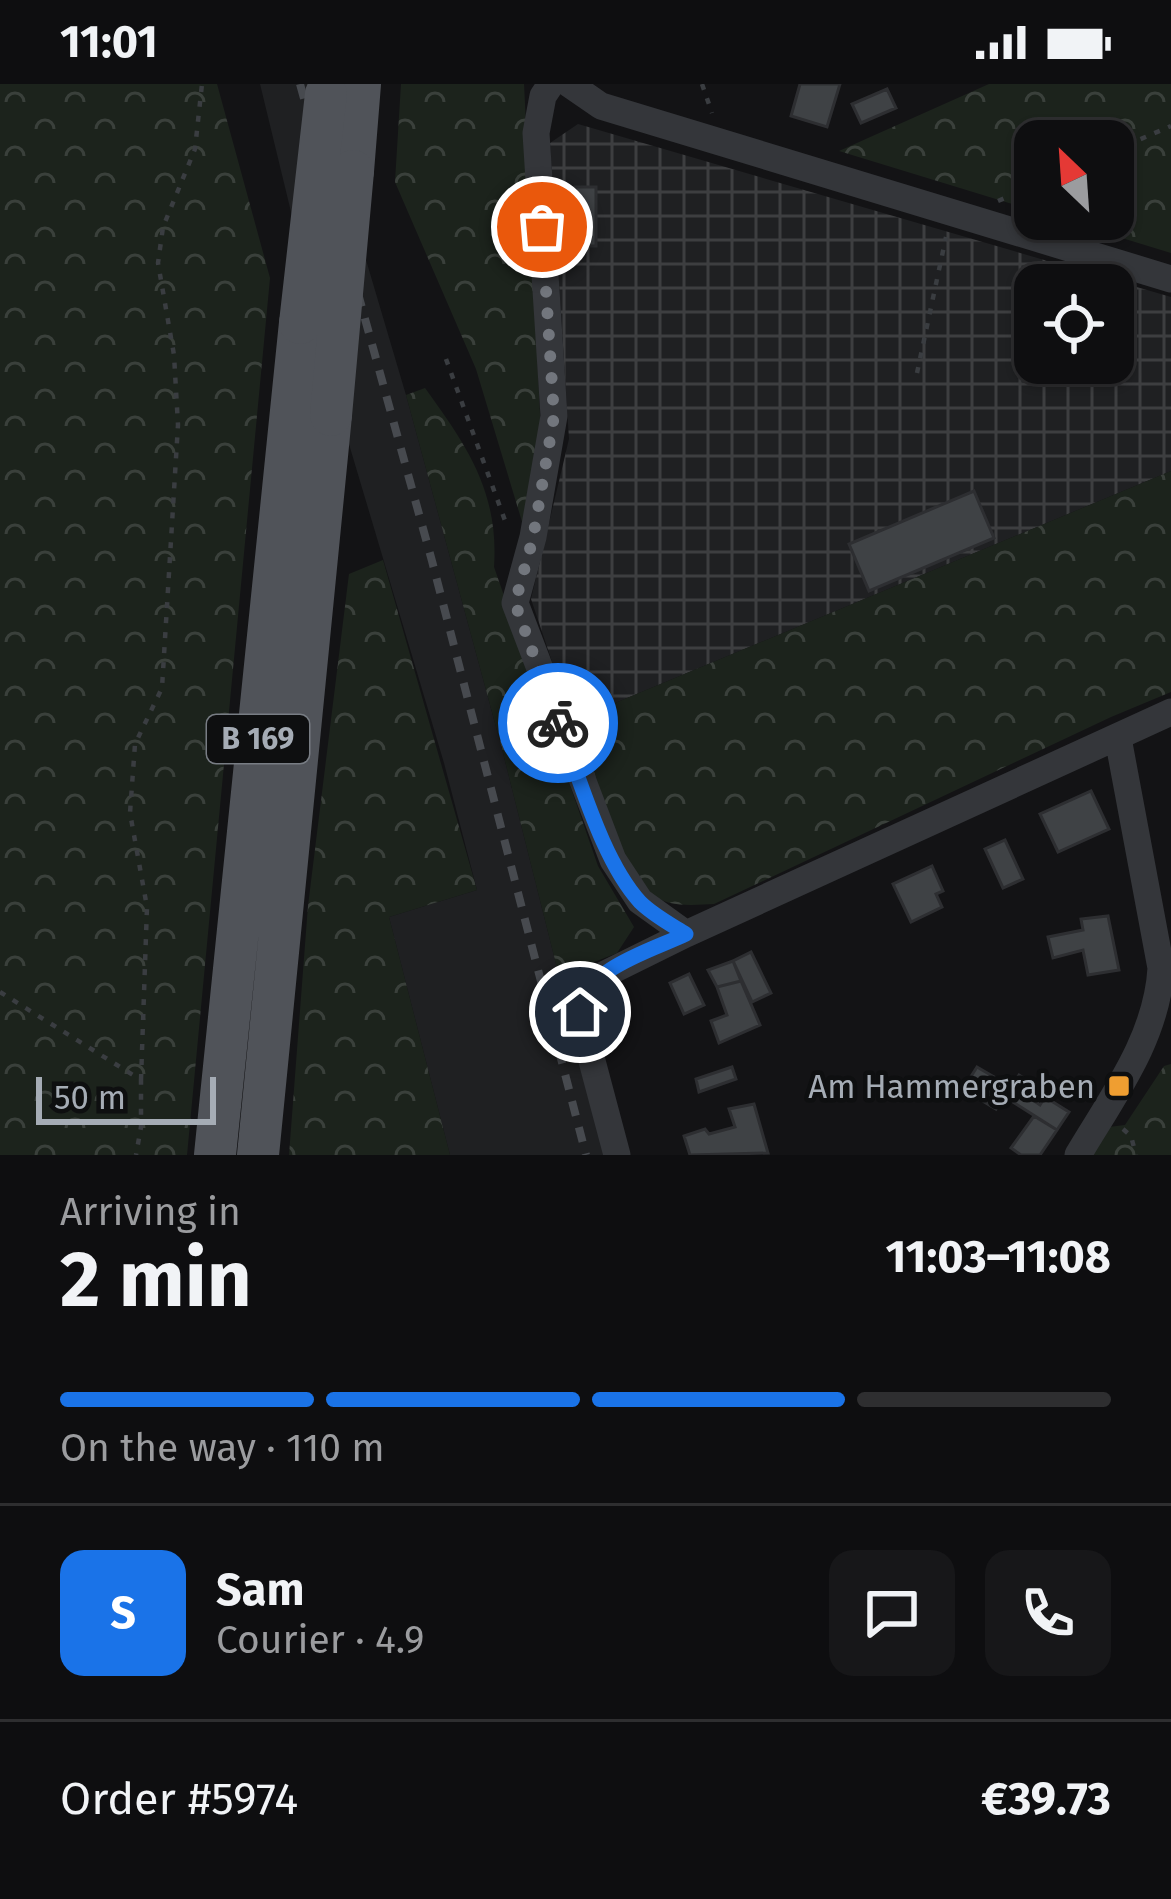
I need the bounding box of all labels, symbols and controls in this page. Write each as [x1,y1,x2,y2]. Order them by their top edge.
text: 11:01 [60,15,158,69]
north arrow [1014,120,1134,240]
map controls [1014,120,1134,384]
pin [491,176,593,278]
icon: bag [509,194,575,260]
button: locate [1014,264,1134,384]
courier [498,663,618,783]
icon: bike [525,690,591,756]
road number: B 169 [207,715,309,763]
pin [529,961,631,1063]
icon: home [547,979,613,1045]
place label: Am Hammergraben [808,1067,1095,1107]
scale bar [36,1071,216,1124]
marker: Am Hammergraben [1106,1073,1132,1099]
text: 50 m [54,1078,126,1118]
text: Arriving in [60,1189,241,1235]
text: 11:03–11:08 [886,1230,1111,1284]
text: 2 min [60,1233,252,1327]
text: On the way · 110 m [60,1425,385,1471]
button: chat [829,1550,955,1676]
button: phone [985,1550,1111,1676]
text: Sam [216,1563,304,1617]
text: S [110,1586,136,1640]
text: Courier · 4.9 [216,1617,425,1663]
text: Order #5974 [60,1772,298,1826]
text: €39.73 [981,1772,1111,1826]

